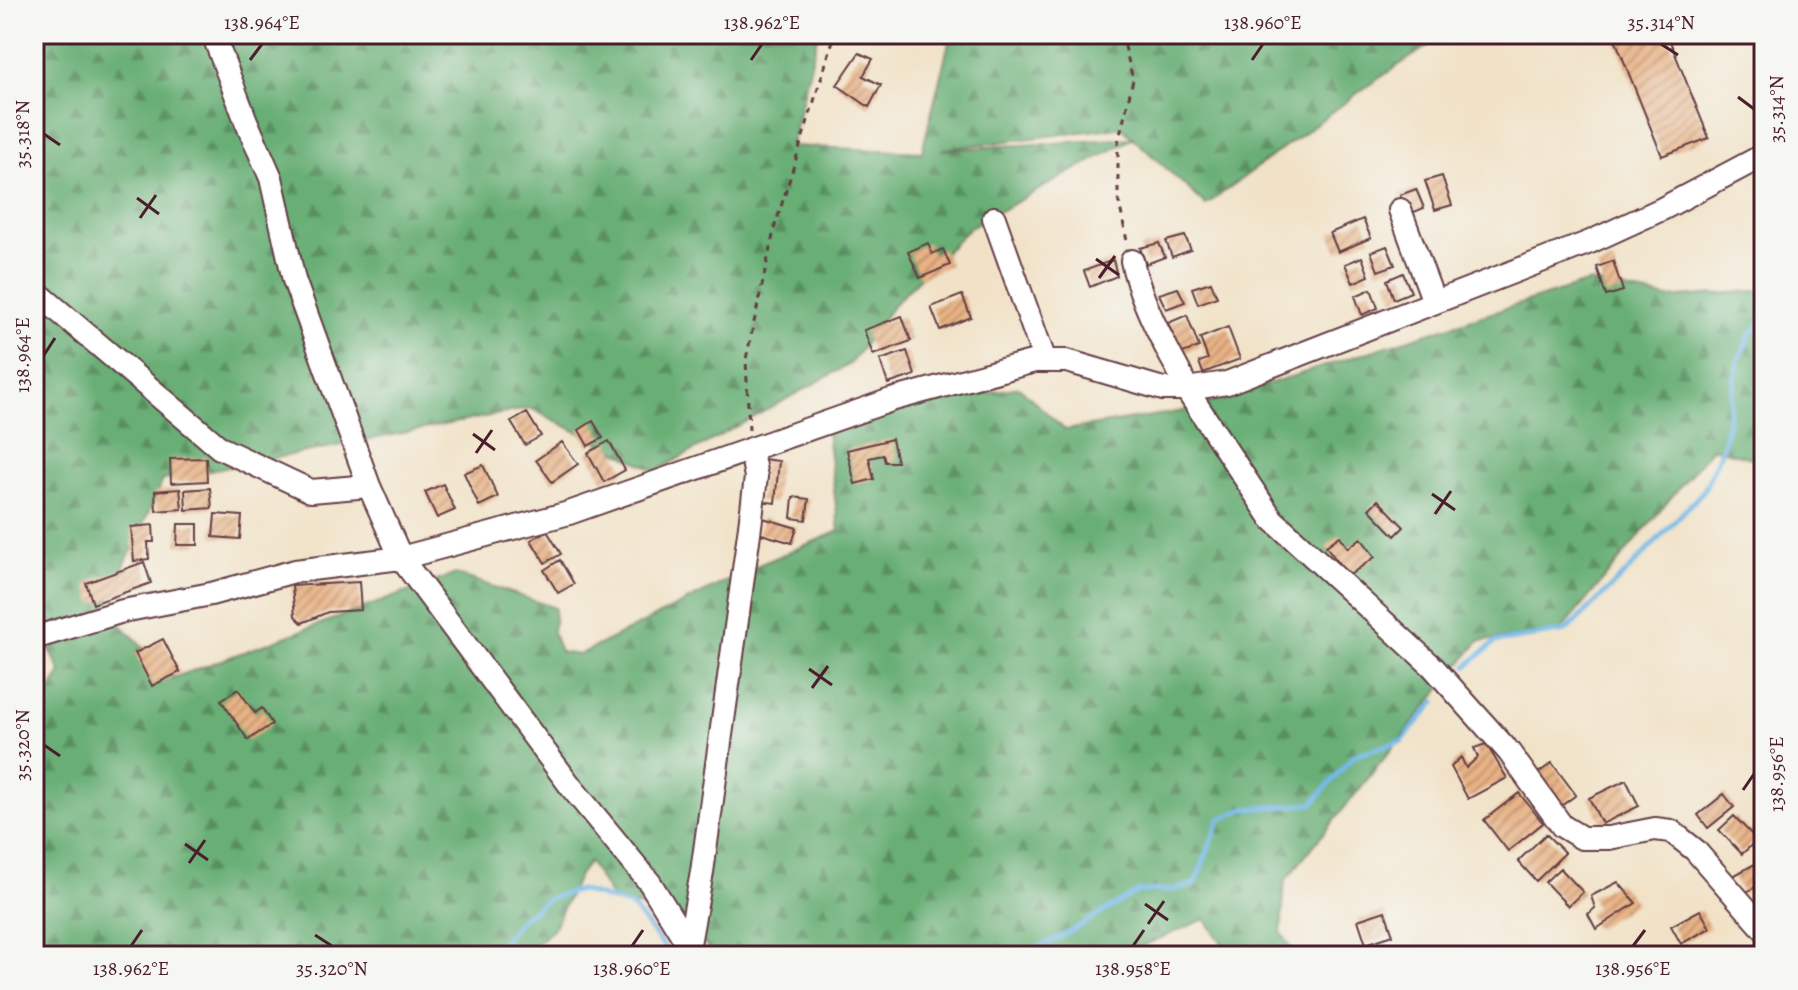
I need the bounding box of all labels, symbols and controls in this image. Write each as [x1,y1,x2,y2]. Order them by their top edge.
text: 138.964°E [224,9,300,36]
text: 138.962°E [724,9,800,36]
text: 138.960°E [1224,9,1302,36]
text: 35.314°N [1627,9,1695,36]
text: 35.314°N [1763,75,1790,143]
text: 35.318°N [9,100,36,168]
text: 138.964°E [9,317,36,393]
text: 35.320°N [9,709,36,781]
text: 138.956°E [1763,736,1790,812]
text: 138.962°E [93,955,169,982]
text: 35.320°N [296,955,368,982]
text: 138.960°E [593,955,671,982]
text: 138.958°E [1095,955,1171,982]
text: 138.956°E [1595,955,1671,982]

